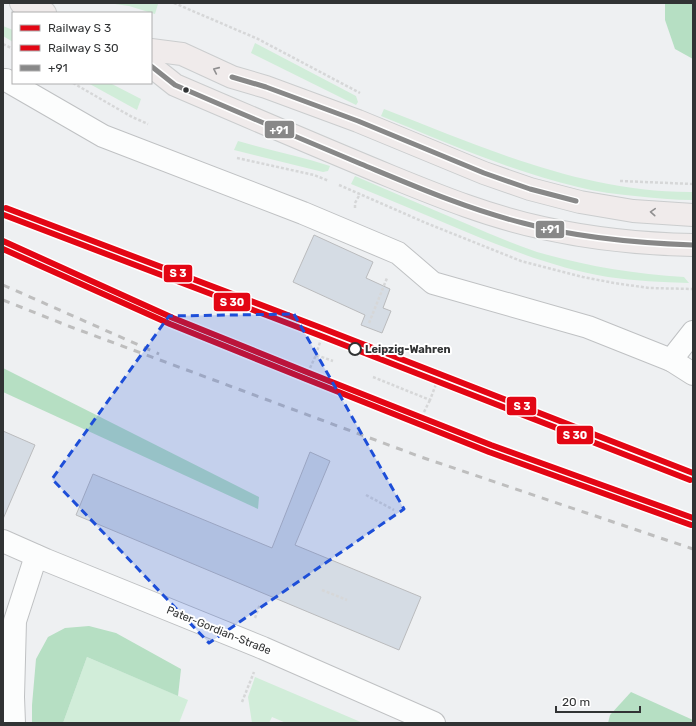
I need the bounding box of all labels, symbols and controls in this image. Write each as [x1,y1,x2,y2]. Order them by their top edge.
legend [12,12,152,84]
text: Railway S 3 [48,21,111,35]
text: Railway S 30 [48,41,119,55]
text: +91 [48,61,68,75]
one-way arrow [212,66,219,74]
unlabelled marker [181,85,191,95]
line badge: +91 [264,120,295,139]
text: +91 [269,124,289,137]
one-way arrow [650,208,656,217]
line badge: +91 [535,220,565,239]
text: +91 [540,223,560,236]
line badge: S 3 [163,264,193,283]
text: S 3 [170,267,186,280]
line badge: S 30 [213,292,251,312]
text: S 30 [220,296,244,309]
marker: Leipzig-Wahren [348,342,362,356]
place label: Leipzig-Wahren [365,343,451,356]
line badge: S 3 [506,396,537,416]
text: S 3 [514,400,530,413]
line badge: S 30 [556,425,594,445]
text: S 30 [563,429,587,442]
street label: Pater-Gordian-Straße [165,604,273,657]
scale bar [556,688,640,714]
text: 20 m [562,695,590,709]

